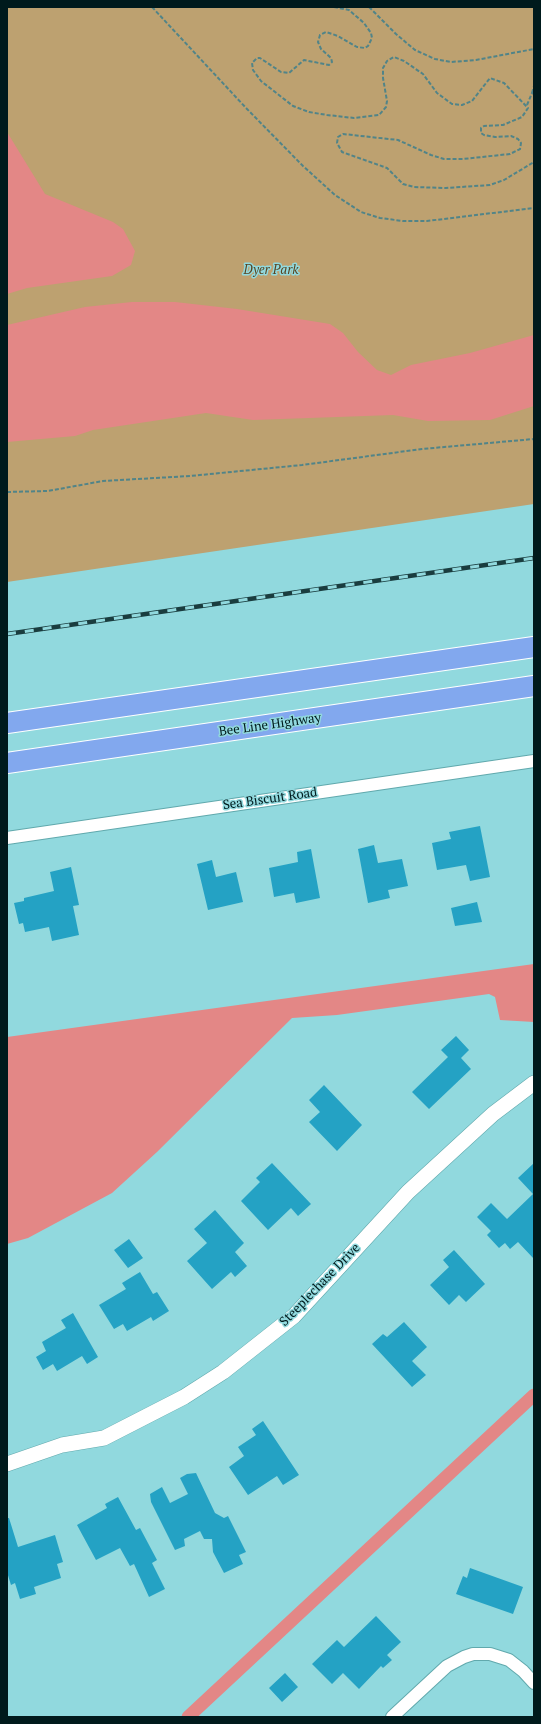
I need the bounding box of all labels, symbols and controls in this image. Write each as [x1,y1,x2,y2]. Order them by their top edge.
park label: Dyer Park [244,262,298,278]
street label: Bee Line Highway [218,710,322,740]
street label: Sea Biscuit Road [222,785,318,813]
street label: Steeplechase Drive [276,1240,364,1330]

